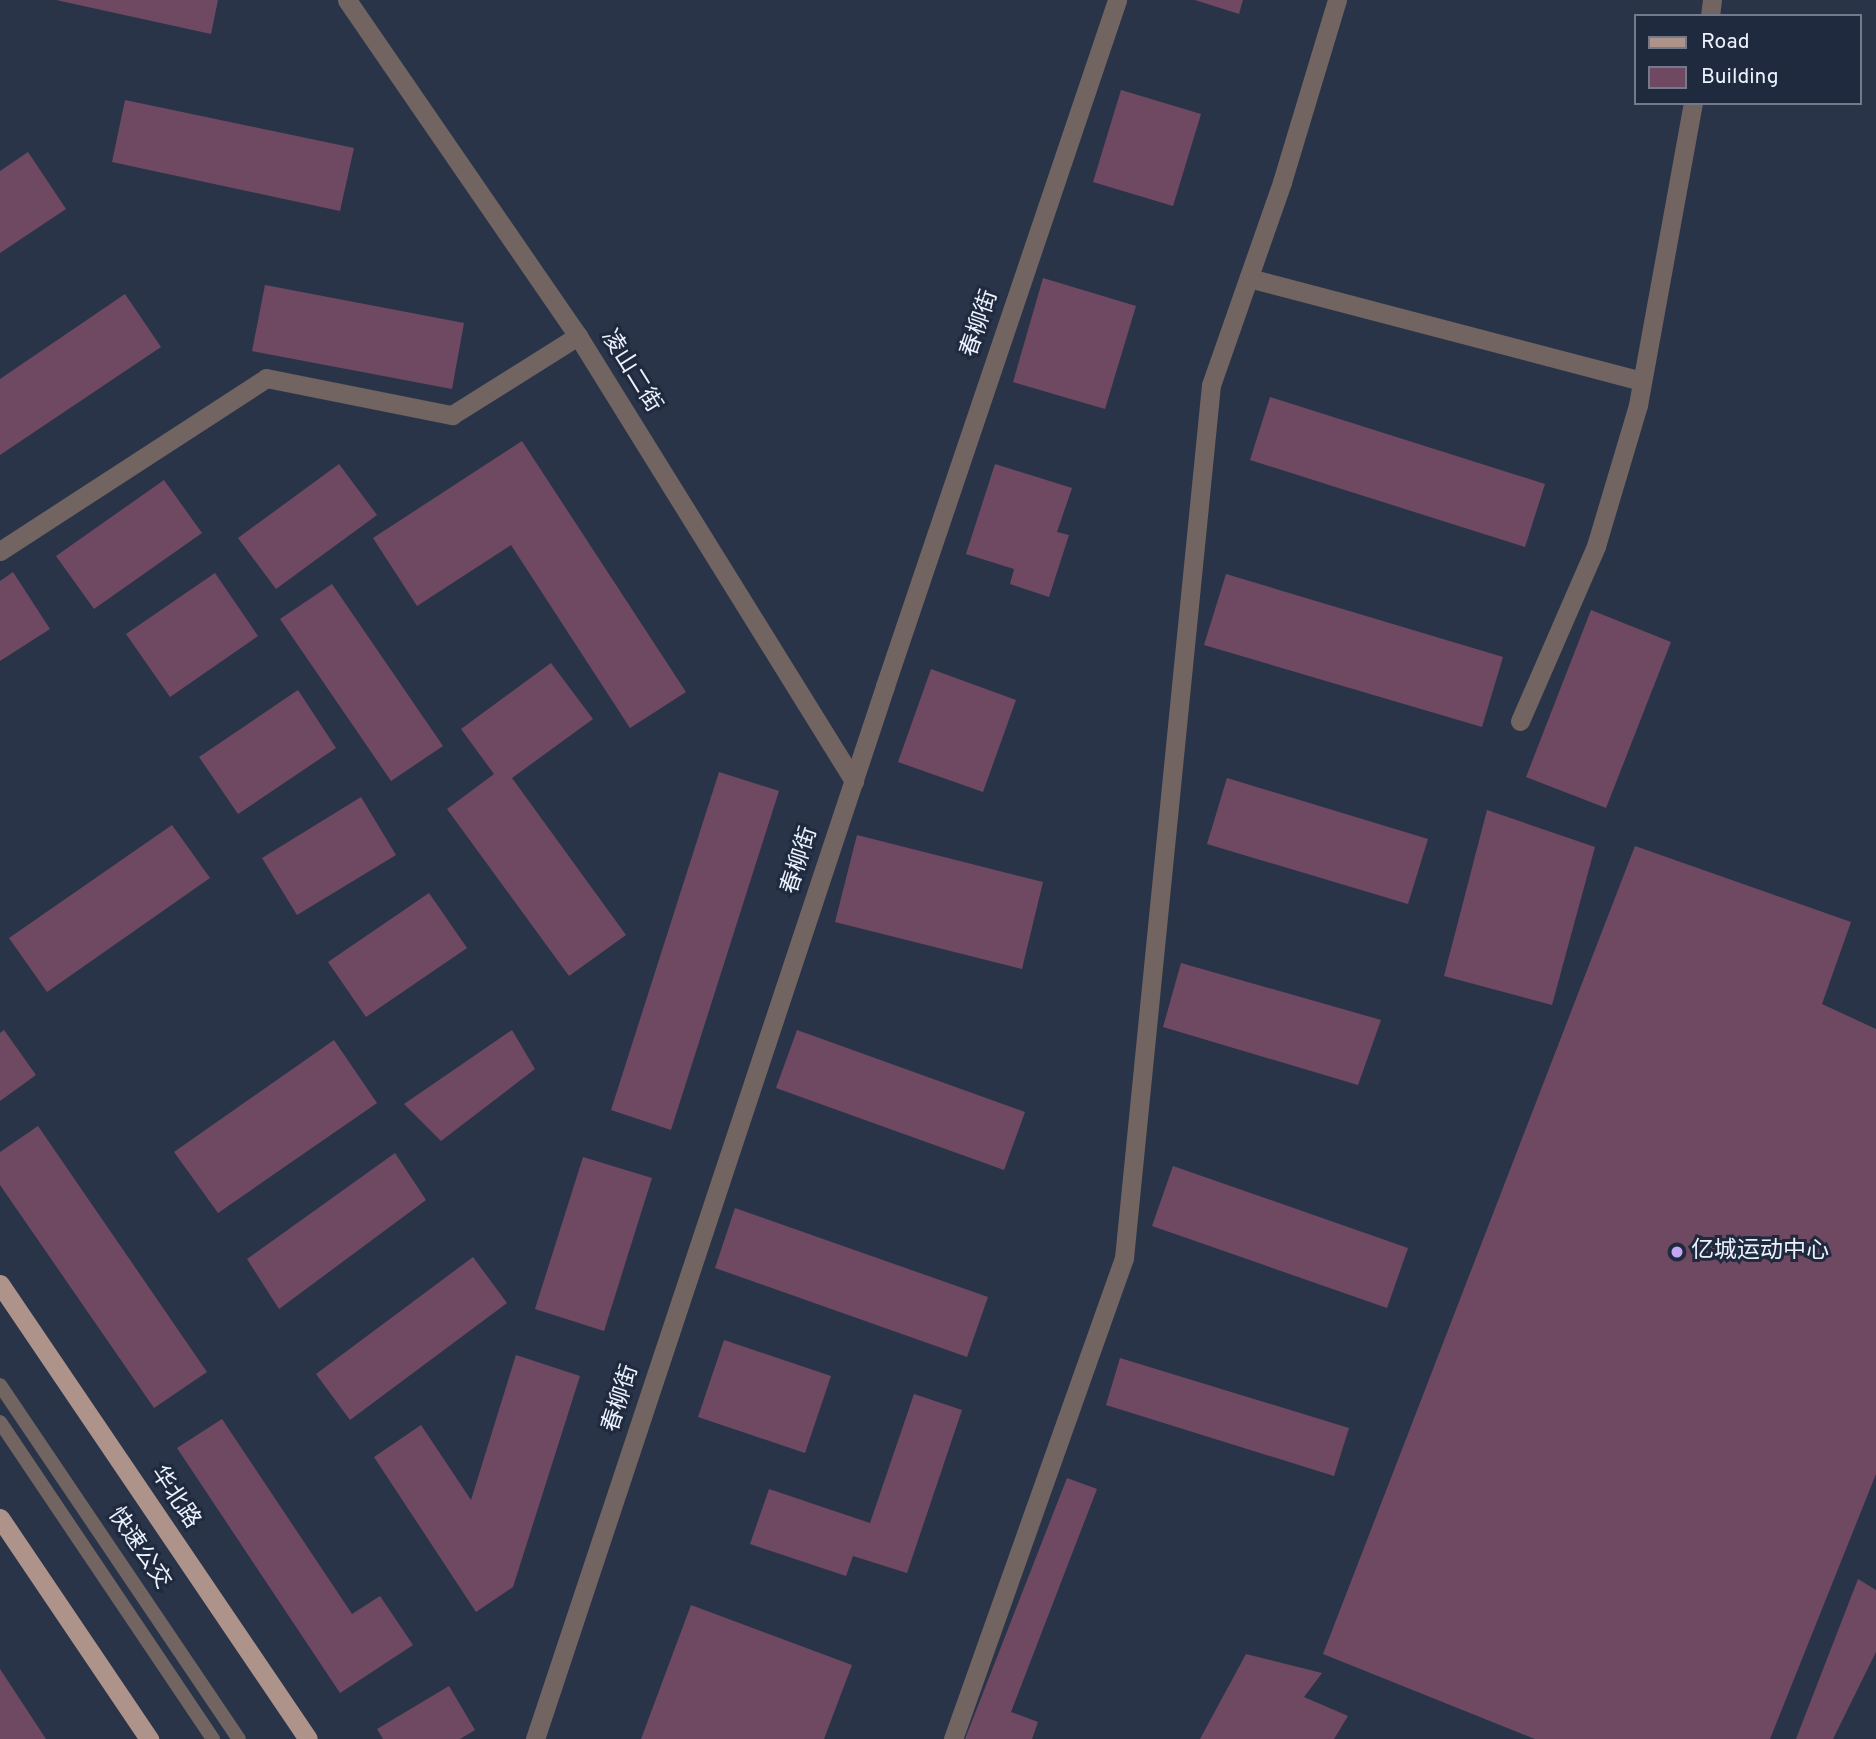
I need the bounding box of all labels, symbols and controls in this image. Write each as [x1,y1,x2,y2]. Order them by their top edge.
legend [1634,14,1862,105]
text: Road [1701,29,1750,56]
text: Building [1701,64,1779,91]
street label: 春柳街 [957,287,1005,361]
street label: 凌山二街 [594,326,666,418]
street label: 春柳街 [777,824,825,898]
place label: 亿城运动中心 [1691,1238,1829,1266]
marker: 亿城运动中心 [1669,1244,1685,1260]
street label: 春柳街 [598,1362,646,1436]
street label: 华北路 [143,1462,205,1534]
street label: 快速公交 [101,1503,175,1595]

